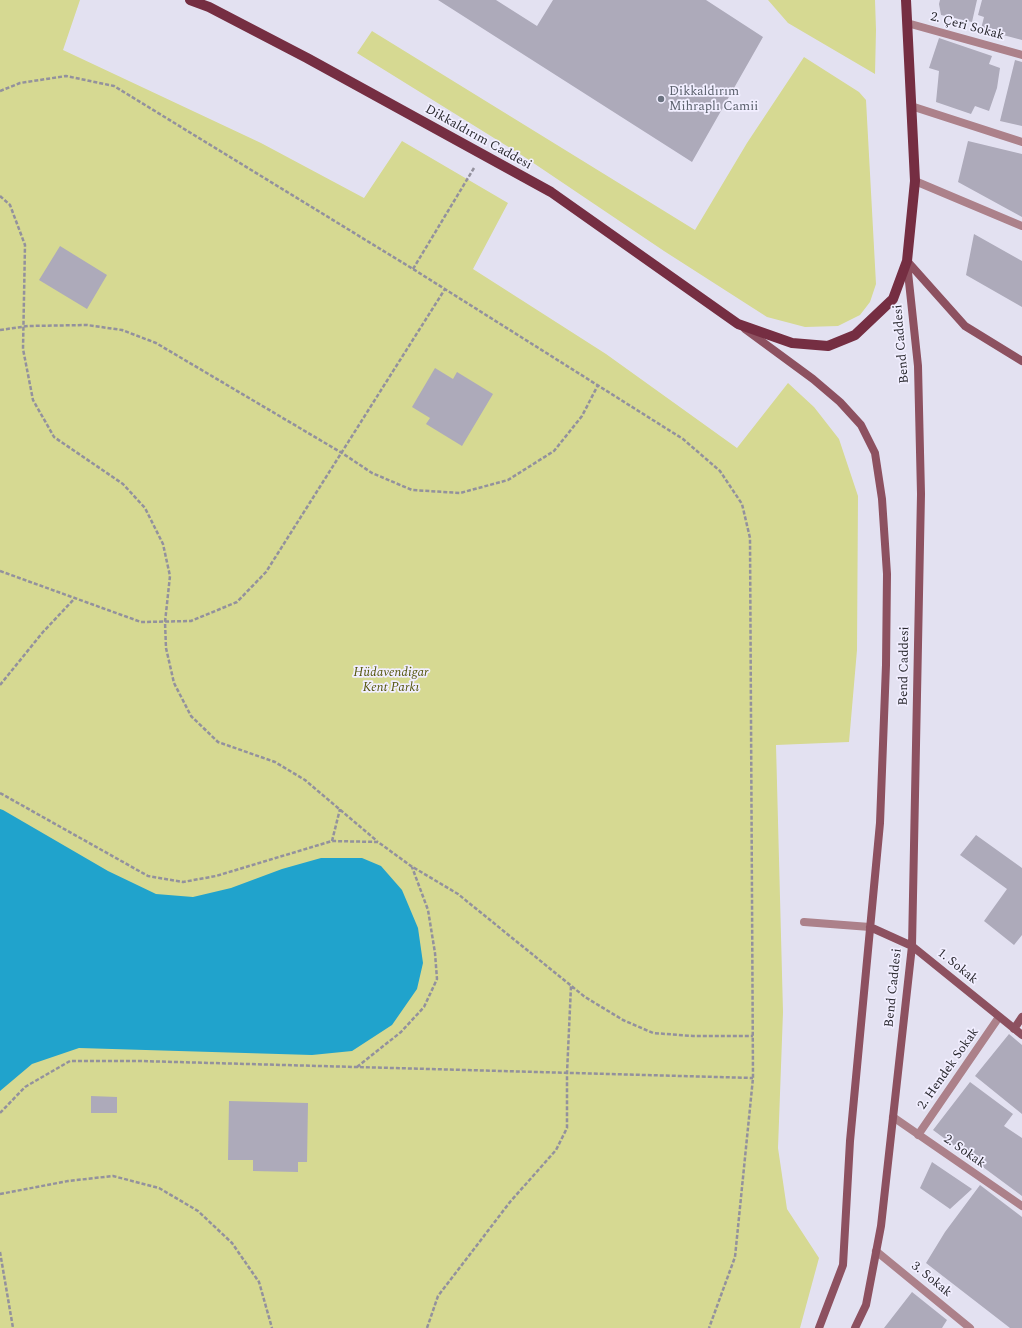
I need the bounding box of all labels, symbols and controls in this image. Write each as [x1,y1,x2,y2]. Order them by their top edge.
street label: 2. Çeri Sokak [928,10,1006,44]
place label: Dikkaldırım Mihraplı Camii [669,84,758,115]
marker: Dikkaldırım Mihraplı Camii [656,94,666,104]
street label: Dikkaldırım Caddesi [422,102,534,174]
street label: Bend Caddesi [891,304,913,384]
street label: Bend Caddesi [897,626,913,706]
park label: Hüdavendigar Kent Parkı [354,665,428,696]
street label: 1. Sokak [934,946,980,988]
street label: Bend Caddesi [882,948,906,1028]
street label: 2. Hendek Sokak [915,1025,983,1113]
street label: 2. Sokak [940,1132,988,1172]
street label: 3. Sokak [908,1259,954,1301]

